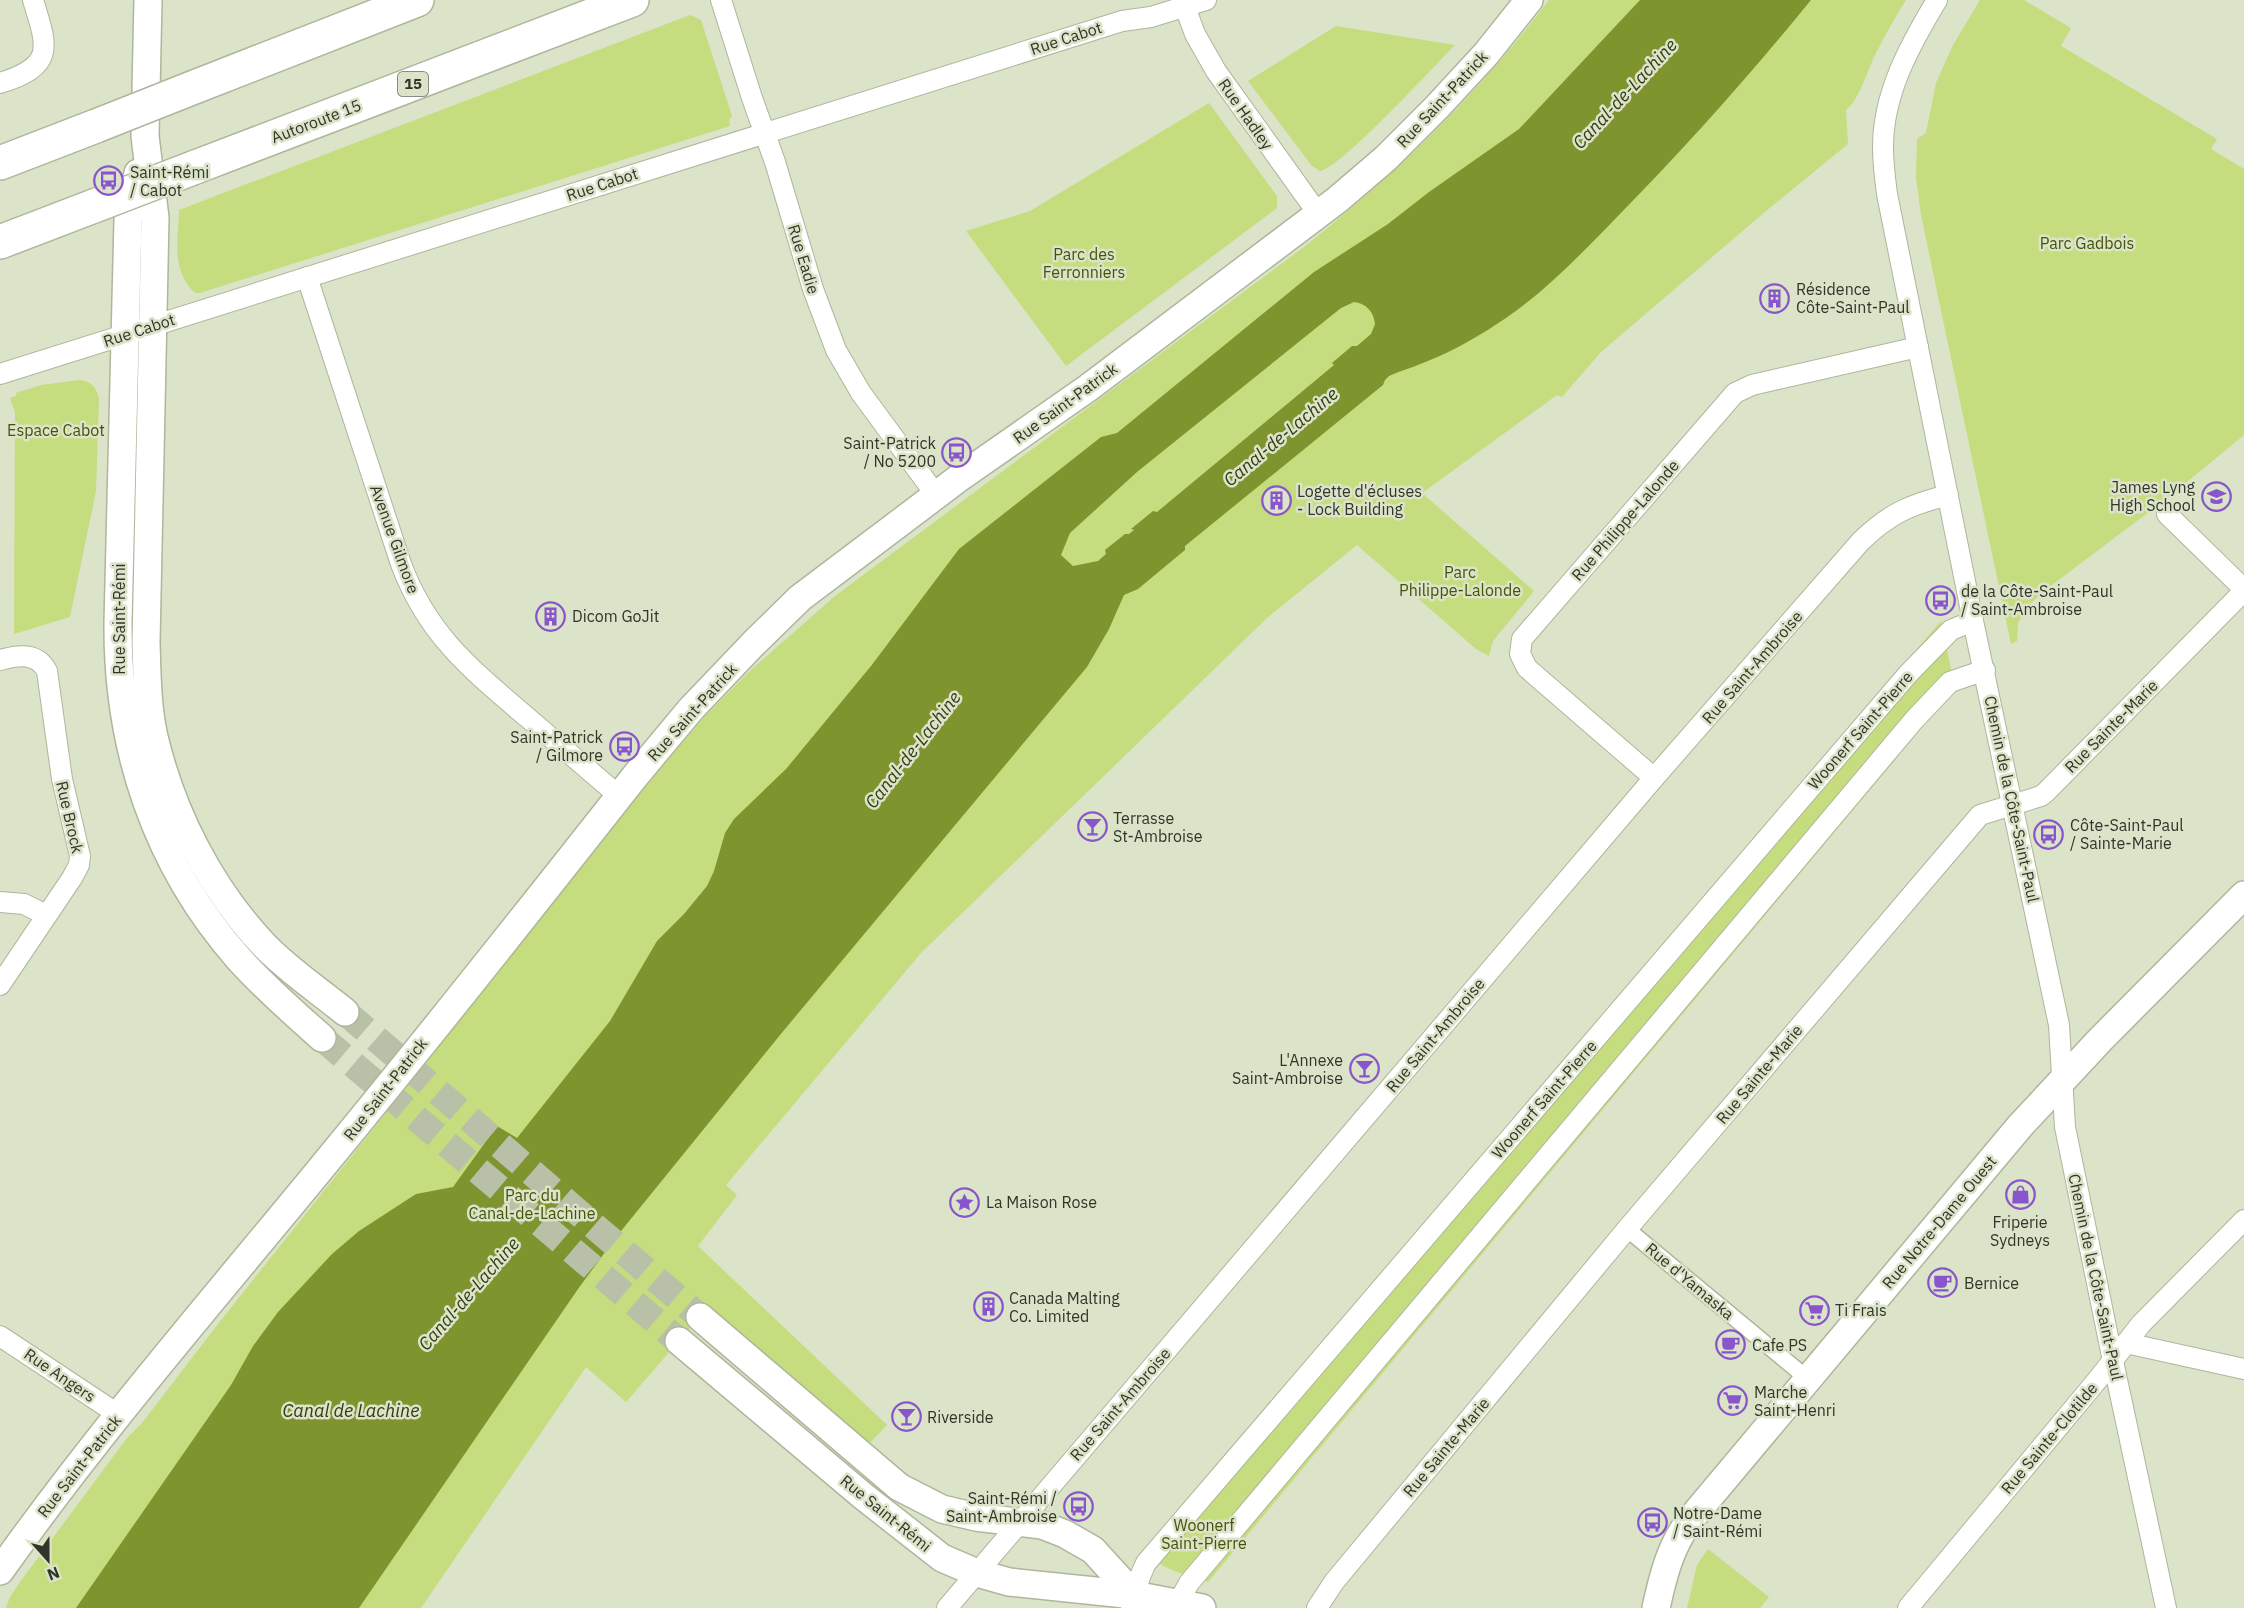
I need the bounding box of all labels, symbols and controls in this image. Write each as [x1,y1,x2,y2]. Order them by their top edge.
street label: Rue Cabot [1028,17,1104,59]
water label: Canal-de-Lachine [1568,34,1682,154]
street label: Rue Saint-Patrick [1392,46,1492,151]
road number: 15 [398,72,428,96]
street label: Rue Hadley [1214,75,1278,153]
street label: Autoroute 15 [268,95,364,147]
place label: Saint-Rémi / Cabot [130,162,209,200]
street label: Rue Cabot [564,163,640,205]
bus stop icon: Saint-Rémi / Cabot [93,165,125,197]
street label: Rue Eadie [784,222,824,296]
park label: Parc Gadbois [2040,233,2134,253]
park label: Parc des Ferronniers [1043,244,1125,282]
place label: Résidence Côte-Saint-Paul [1796,279,1910,317]
building icon: Résidence Côte-Saint-Paul [1759,282,1791,314]
street label: Rue Cabot [101,309,177,351]
street label: Rue Saint-Patrick [1009,358,1122,448]
water label: Canal-de-Lachine [1219,382,1343,491]
park label: Espace Cabot [7,420,105,440]
place label: Saint-Patrick / No 5200 [843,433,937,471]
bus stop icon: Saint-Patrick / No 5200 [941,436,973,468]
street label: Rue Philippe-Lalonde [1567,455,1683,585]
place label: James Lyng High School [2110,477,2196,515]
school or university icon: James Lyng High School [2200,480,2232,512]
place label: Logette d'écluses - Lock Building [1297,481,1422,519]
street label: Avenue Gilmore [366,482,424,596]
building icon: Logette d'écluses - Lock Building [1260,484,1292,516]
park label: Parc Philippe-Lalonde [1399,562,1521,600]
street label: Rue Saint-Rémi [109,563,129,675]
place label: de la Côte-Saint-Paul / Saint-Ambroise [1961,581,2113,619]
bus stop icon: de la Côte-Saint-Paul / Saint-Ambroise [1924,584,1956,616]
building icon: Dicom GoJit [535,600,567,632]
place label: Dicom GoJit [572,606,659,626]
street label: Rue Saint-Ambroise [1698,606,1807,728]
street label: Rue Saint-Patrick [643,659,741,765]
street label: Woonerf Saint-Pierre [1803,667,1917,793]
street label: Rue Sainte-Marie [2060,675,2162,777]
water label: Canal-de-Lachine [860,687,966,813]
street label: Chemin de la Côte-Saint-Paul [1980,694,2044,904]
place label: Saint-Patrick / Gilmore [510,727,604,765]
bus stop icon: Saint-Patrick / Gilmore [608,730,640,762]
street label: Rue Brock [52,779,88,856]
place label: Terrasse St-Ambroise [1113,808,1203,846]
bar icon: Terrasse St-Ambroise [1076,811,1108,843]
place label: Côte-Saint-Paul / Sainte-Marie [2070,815,2184,853]
bus stop icon: Côte-Saint-Paul / Sainte-Marie [2033,818,2065,850]
street label: Rue Saint-Ambroise [1381,974,1489,1096]
street label: Rue Sainte-Marie [1712,1020,1807,1128]
street label: Rue Saint-Patrick [339,1033,432,1144]
street label: Woonerf Saint-Pierre [1487,1036,1601,1162]
place label: L'Annexe Saint-Ambroise [1232,1050,1343,1088]
bar icon: L'Annexe Saint-Ambroise [1348,1053,1380,1085]
street label: Rue Notre-Dame Ouest [1878,1152,2000,1292]
street label: Chemin de la Côte-Saint-Paul [2064,1172,2128,1382]
shop icon: Friperie Sydneys [2004,1178,2036,1210]
park label: Parc du Canal-de-Lachine [468,1185,596,1223]
place icon: La Maison Rose [949,1186,981,1218]
place label: La Maison Rose [986,1192,1097,1212]
place label: Friperie Sydneys [1990,1212,2050,1250]
water label: Canal-de-Lachine [413,1232,524,1355]
street label: Rue d'Yamaska [1642,1238,1739,1324]
cafe icon: Bernice [1927,1267,1959,1299]
place label: Bernice [1964,1273,2019,1293]
place label: Canada Malting Co. Limited [1009,1288,1120,1326]
building icon: Canada Malting Co. Limited [972,1291,1004,1323]
supermarket icon: Ti Frais [1798,1294,1830,1326]
place label: Ti Frais [1835,1300,1887,1320]
cafe icon: Cafe PS [1715,1329,1747,1361]
place label: Cafe PS [1752,1335,1807,1355]
street label: Rue Saint-Ambroise [1066,1343,1175,1465]
street label: Rue Angers [20,1344,100,1406]
street label: Rue Sainte-Clotilde [1997,1378,2102,1498]
place label: Marche Saint-Henri [1754,1382,1836,1420]
supermarket icon: Marche Saint-Henri [1717,1385,1749,1417]
street label: Rue Sainte-Marie [1399,1393,1494,1501]
water label: Canal de Lachine [283,1399,419,1422]
bar icon: Riverside [890,1401,922,1433]
place label: Riverside [927,1407,994,1427]
street label: Rue Saint-Patrick [33,1410,126,1521]
street label: Rue Saint-Rémi [836,1470,936,1556]
place label: Saint-Rémi / Saint-Ambroise [946,1488,1057,1526]
bus stop icon: Saint-Rémi / Saint-Ambroise [1062,1491,1094,1523]
place label: Notre-Dame / Saint-Rémi [1673,1503,1762,1541]
bus stop icon: Notre-Dame / Saint-Rémi [1636,1506,1668,1538]
park label: Woonerf Saint-Pierre [1161,1515,1247,1553]
north arrow [18,1530,78,1590]
text: N [44,1563,62,1585]

